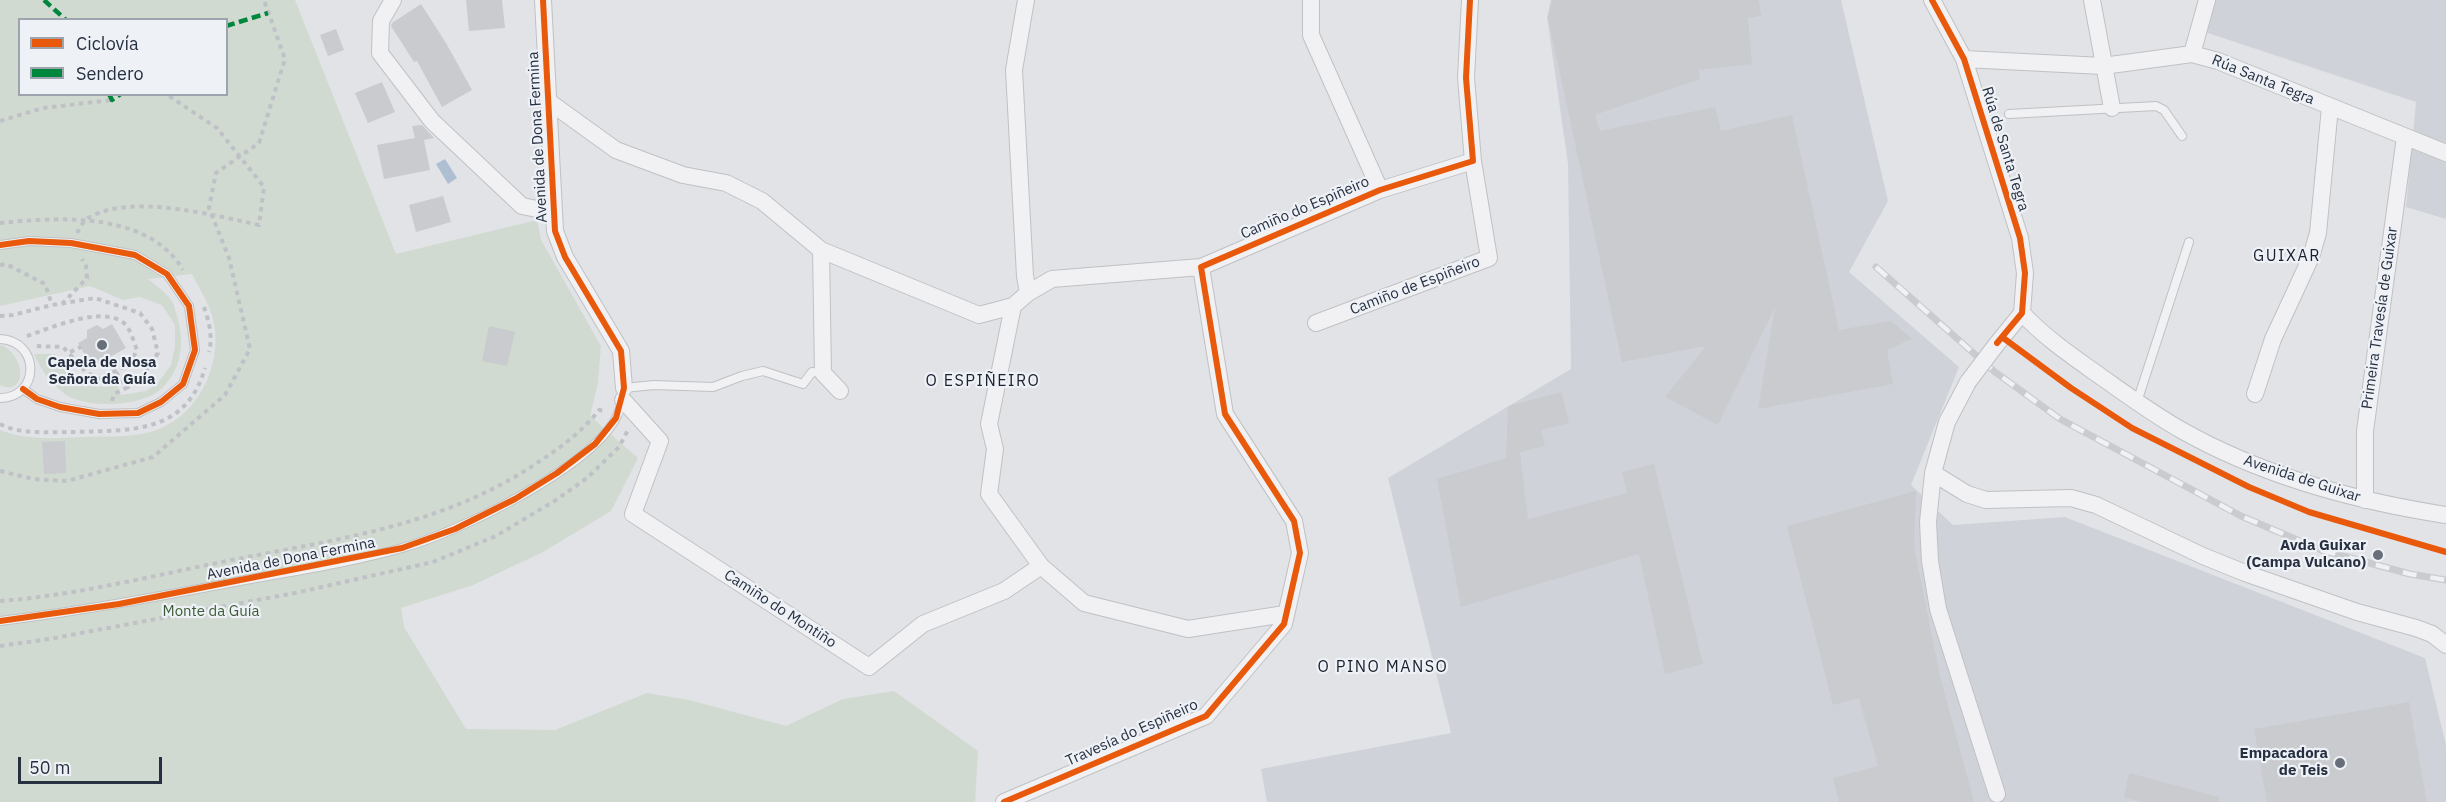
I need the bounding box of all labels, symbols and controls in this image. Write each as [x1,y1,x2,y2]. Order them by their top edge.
legend [18,18,228,96]
text: Ciclovía [76,32,139,55]
street label: Avenida de Dona Fermina [525,51,551,223]
street label: Rúa Santa Tegra [2209,51,2317,109]
text: Sendero [76,62,143,85]
street label: Rúa de Santa Tegra [1977,84,2033,214]
street label: Camiño do Espiñeiro [1238,173,1372,243]
street label: Primeira Travesía de Guixar [2358,226,2402,410]
district label: GUIXAR [2253,246,2321,266]
street label: Camiño de Espiñeiro [1347,253,1483,319]
marker: Capela de Nosa Señora da Guía [95,338,109,352]
place label: Capela de Nosa Señora da Guía [48,354,156,389]
district label: O ESPIÑEIRO [926,371,1040,391]
street label: Avenida de Guixar [2241,452,2363,506]
street label: Avenida de Dona Fermina [205,534,377,584]
place label: Avda Guixar (Campa Vulcano) [2246,537,2366,572]
marker: Avda Guixar (Campa Vulcano) [2371,548,2385,562]
street label: Camiño do Montiño [720,566,840,652]
park label: Monte da Guía [162,603,260,621]
district label: O PINO MANSO [1318,657,1448,677]
street label: Travesía do Espiñeiro [1063,696,1201,770]
scale bar [21,745,165,783]
place label: Empacadora de Teis [2240,745,2328,780]
text: 50 m [29,756,71,779]
marker: Empacadora de Teis [2333,756,2347,770]

